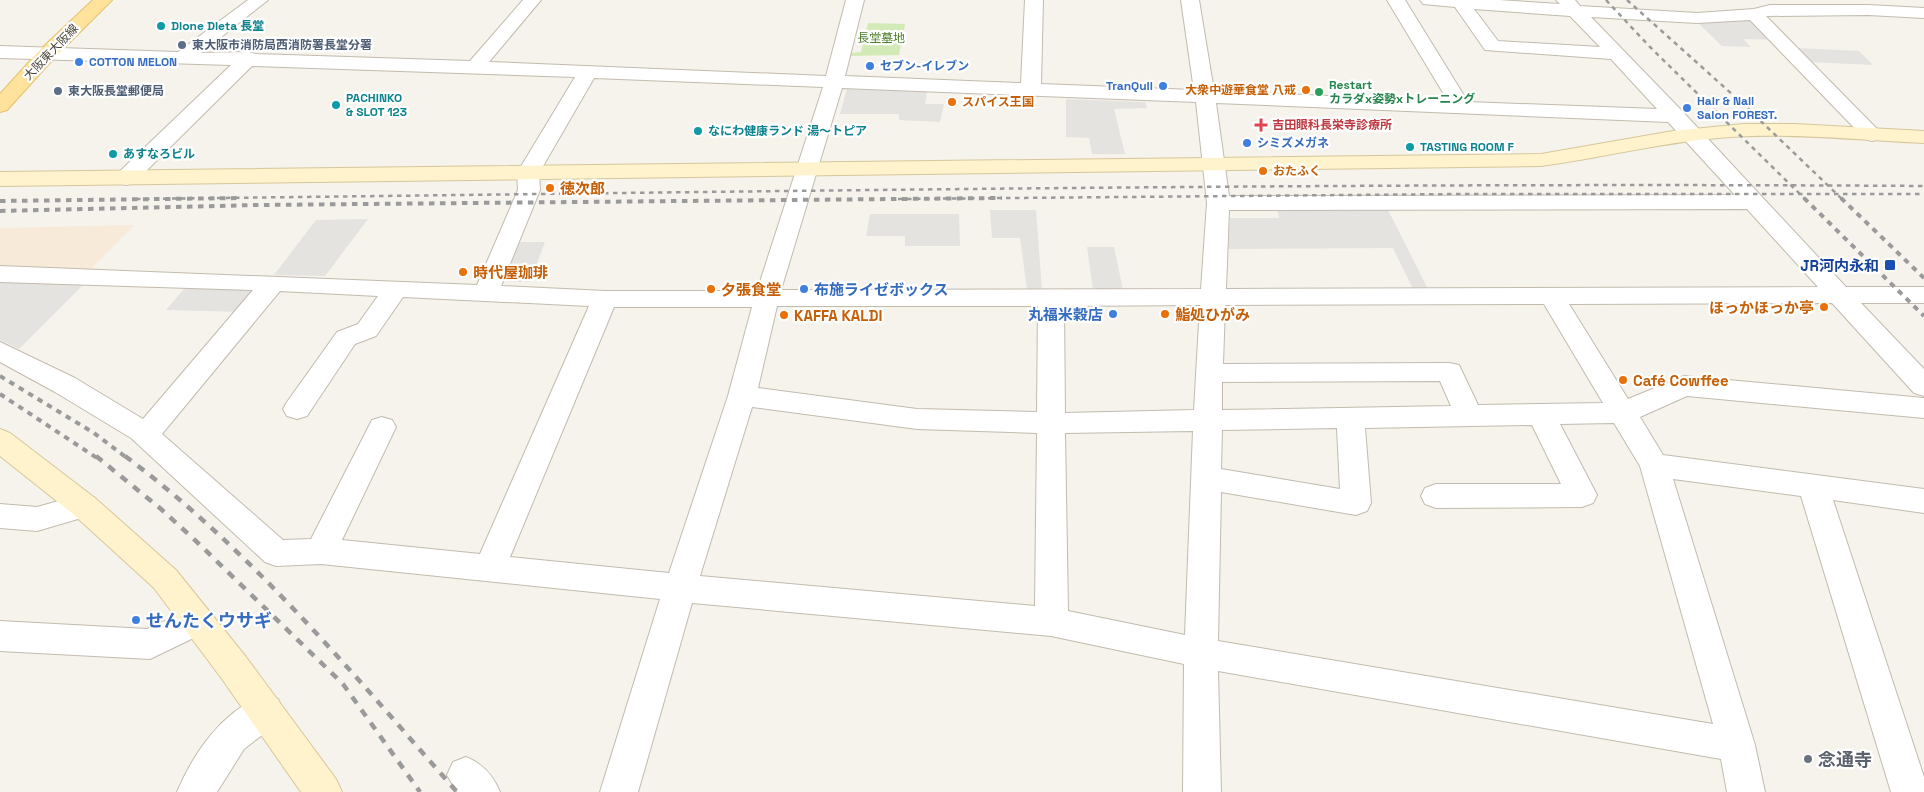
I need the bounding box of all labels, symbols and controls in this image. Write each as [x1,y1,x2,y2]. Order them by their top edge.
place label: Dione Dieta 長堂 [171,18,264,34]
marker: Dione Dieta 長堂 [155,20,167,32]
street label: 大阪東大阪線 [20,21,82,83]
park label: 長堂墓地 [857,30,905,46]
place label: 東大阪市消防局西消防署長堂分署 [192,37,372,53]
marker: 東大阪市消防局西消防署長堂分署 [176,39,188,51]
place label: COTTON MELON [89,54,177,70]
marker: COTTON MELON [73,56,85,68]
place label: セブン-イレブン [880,58,969,74]
marker: セブン-イレブン [864,60,876,72]
place label: Restart カラダx姿勢xトレーニング [1329,77,1475,107]
place label: TranQuil [1106,78,1153,94]
marker: TranQuil [1157,80,1169,92]
place label: 大衆中遊華食堂 八戒 [1185,82,1296,98]
place label: 東大阪長堂郵便局 [68,83,164,99]
marker: 大衆中遊華食堂 八戒 [1300,84,1312,96]
marker: 東大阪長堂郵便局 [52,85,64,97]
marker: Restart カラダx姿勢xトレーニング [1313,86,1325,98]
place label: PACHINKO & SLOT 123 [346,90,407,120]
place label: Hair & Nail Salon FOREST. [1697,93,1777,123]
place label: スパイス王国 [962,94,1034,110]
marker: スパイス王国 [946,96,958,108]
marker: PACHINKO & SLOT 123 [330,99,342,111]
marker: Hair & Nail Salon FOREST. [1681,102,1693,114]
place label: 吉田眼科長栄寺診療所 [1272,117,1392,133]
marker: 吉田眼科長栄寺診療所 [1254,118,1268,132]
place label: なにわ健康ランド 湯～トピア [708,123,867,139]
marker: なにわ健康ランド 湯～トピア [692,125,704,137]
place label: シミズメガネ [1257,135,1329,151]
marker: シミズメガネ [1241,137,1253,149]
place label: TASTING ROOM F [1420,139,1515,155]
marker: TASTING ROOM F [1404,141,1416,153]
place label: あすなろビル [123,146,195,162]
marker: あすなろビル [107,148,119,160]
place label: おたふく [1273,163,1321,179]
marker: おたふく [1257,165,1269,177]
place label: 徳次郎 [560,179,605,198]
marker: 徳次郎 [544,182,556,194]
place label: JR河内永和 [1800,256,1879,275]
marker: JR河内永和 [1883,258,1897,272]
place label: 時代屋珈琲 [473,263,548,282]
marker: 時代屋珈琲 [457,266,469,278]
place label: 夕張食堂 [721,280,781,299]
place label: 布施ライゼボックス [814,280,949,299]
marker: 夕張食堂 [705,283,717,295]
marker: 布施ライゼボックス [798,283,810,295]
place label: ほっかほっか亭 [1709,298,1814,317]
marker: ほっかほっか亭 [1818,301,1830,313]
place label: 丸福米穀店 [1028,305,1103,324]
place label: 鮨処ひがみ [1175,305,1250,324]
place label: KAFFA KALDI [794,306,882,325]
marker: 丸福米穀店 [1107,308,1119,320]
marker: 鮨処ひがみ [1159,308,1171,320]
marker: KAFFA KALDI [778,309,790,321]
place label: Café Cowffee [1633,371,1729,390]
marker: Café Cowffee [1617,374,1629,386]
place label: せんたくウサギ [146,609,272,632]
marker: せんたくウサギ [130,614,142,626]
place label: 念通寺 [1818,748,1872,771]
marker: 念通寺 [1802,753,1814,765]

